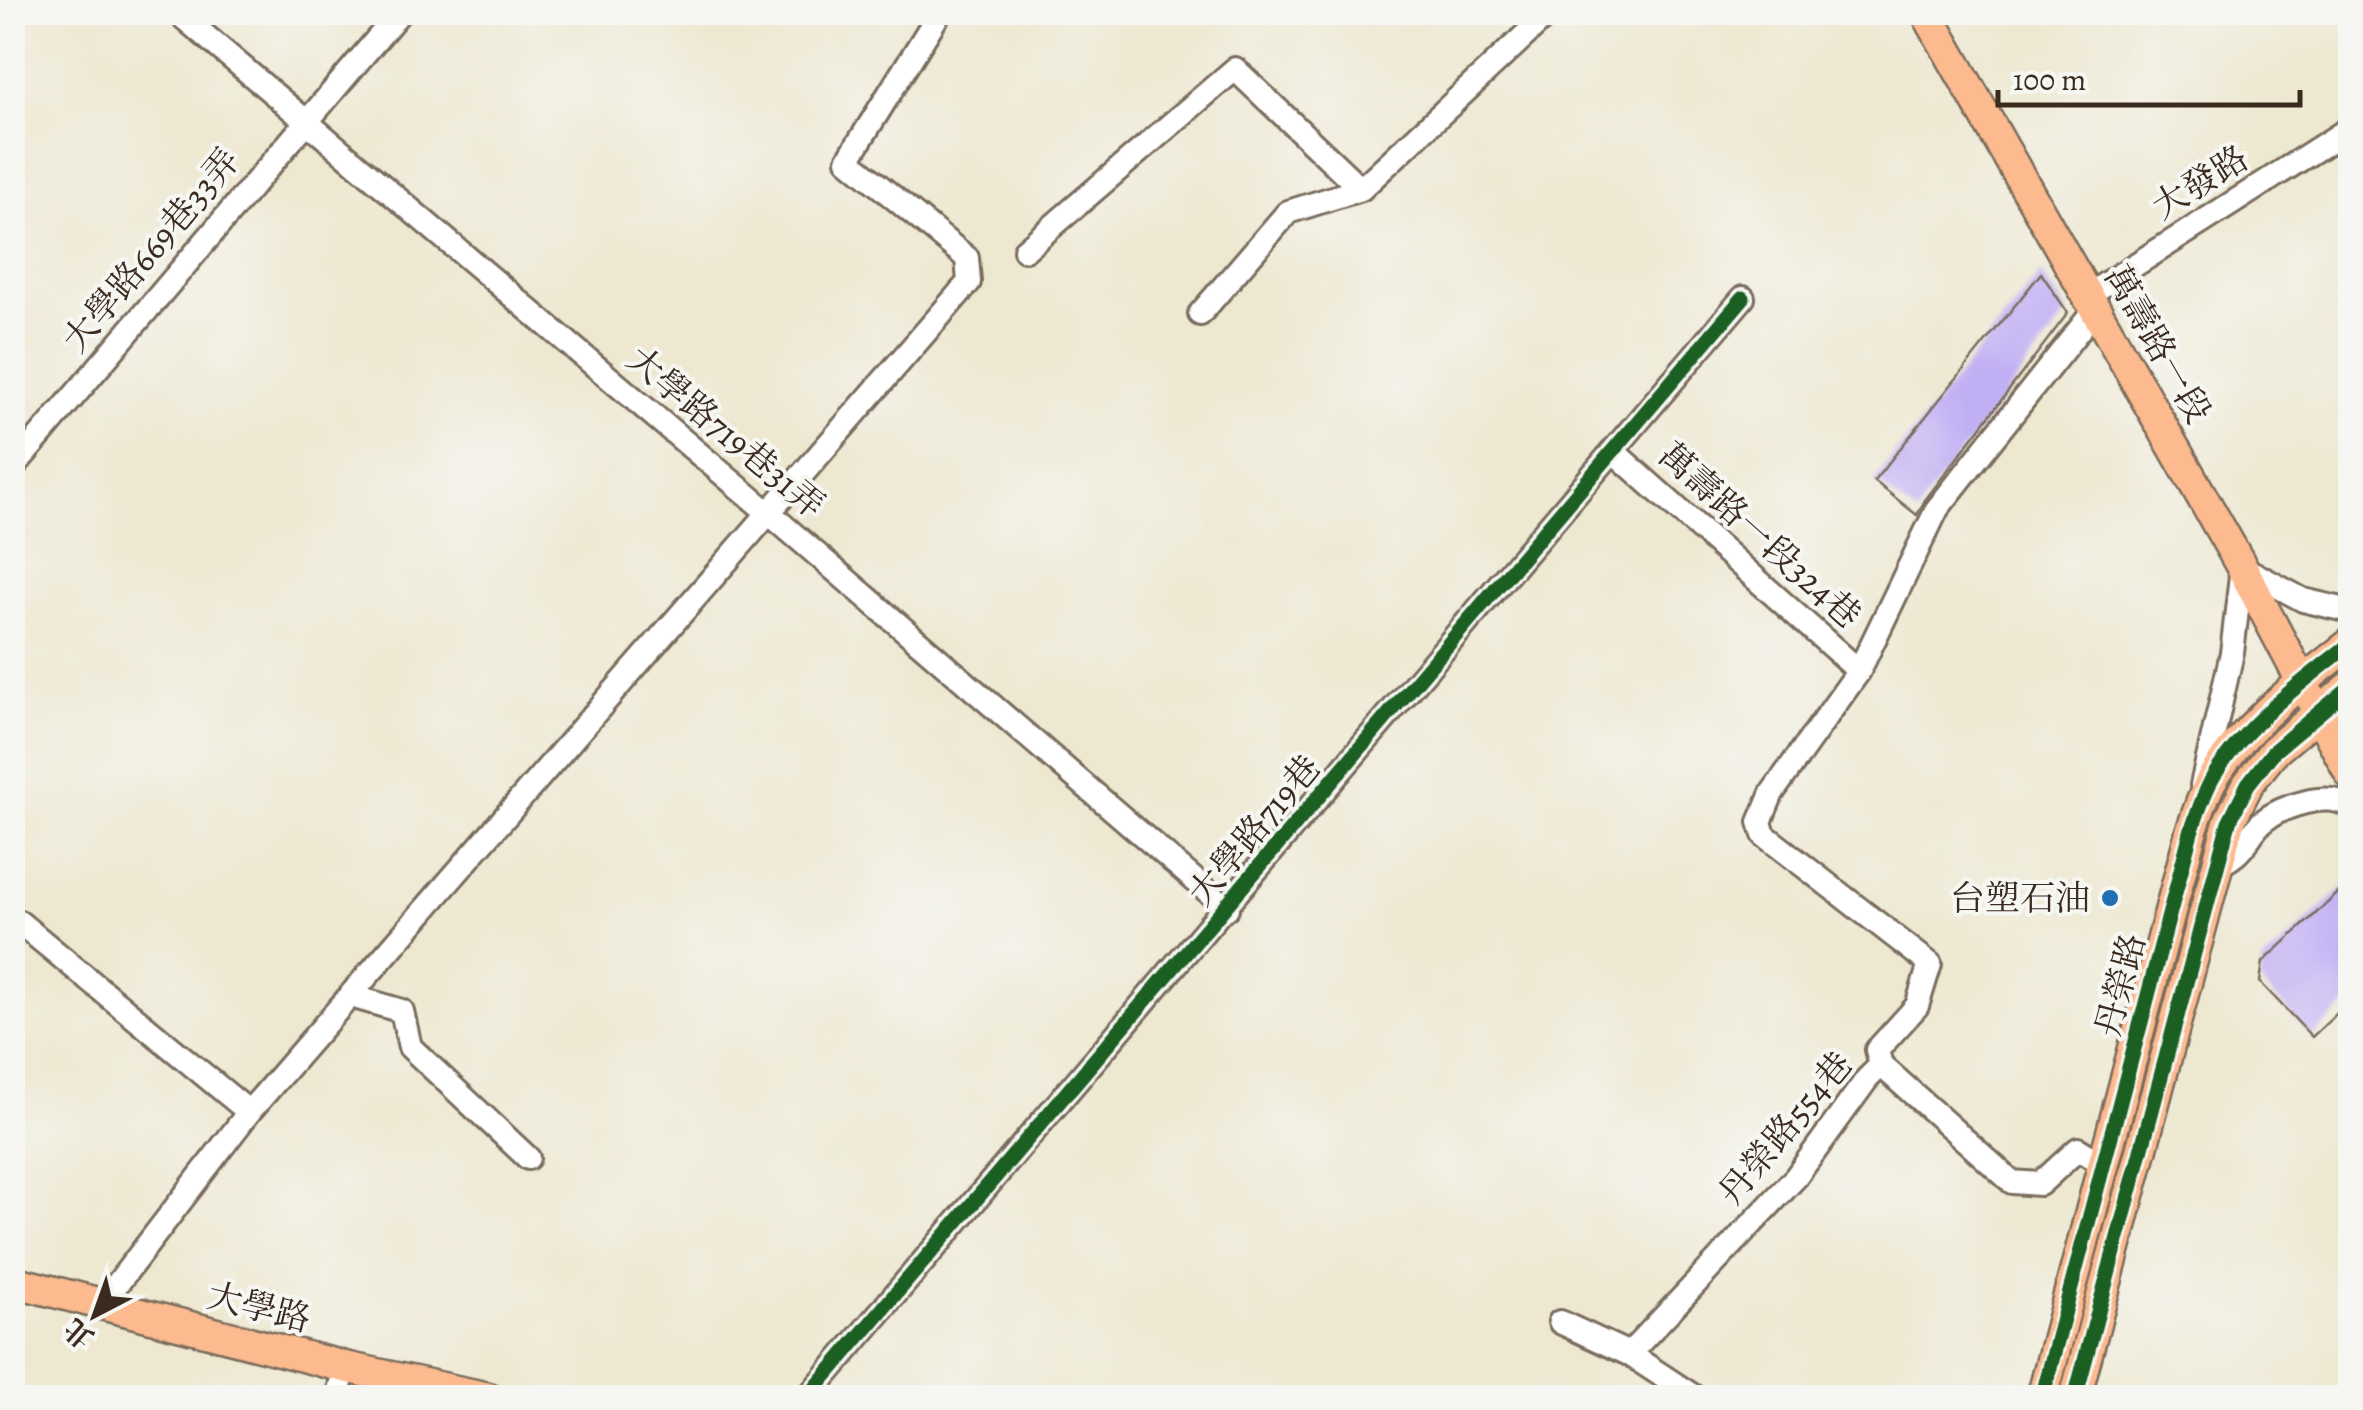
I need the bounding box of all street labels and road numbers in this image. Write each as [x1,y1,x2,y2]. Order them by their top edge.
street label: 大發路 [2143,134,2257,230]
street label: 大學路669巷33弄 [51,138,251,362]
street label: 萬壽路一段 [2093,256,2223,432]
street label: 大學路719巷31弄 [617,335,835,529]
street label: 萬壽路一段324巷 [1648,431,1872,639]
street label: 大學路719巷 [1177,745,1331,915]
street label: 丹榮路 [2083,928,2157,1042]
street label: 丹榮路554巷 [1707,1041,1863,1215]
street label: 大學路 [202,1271,316,1343]

